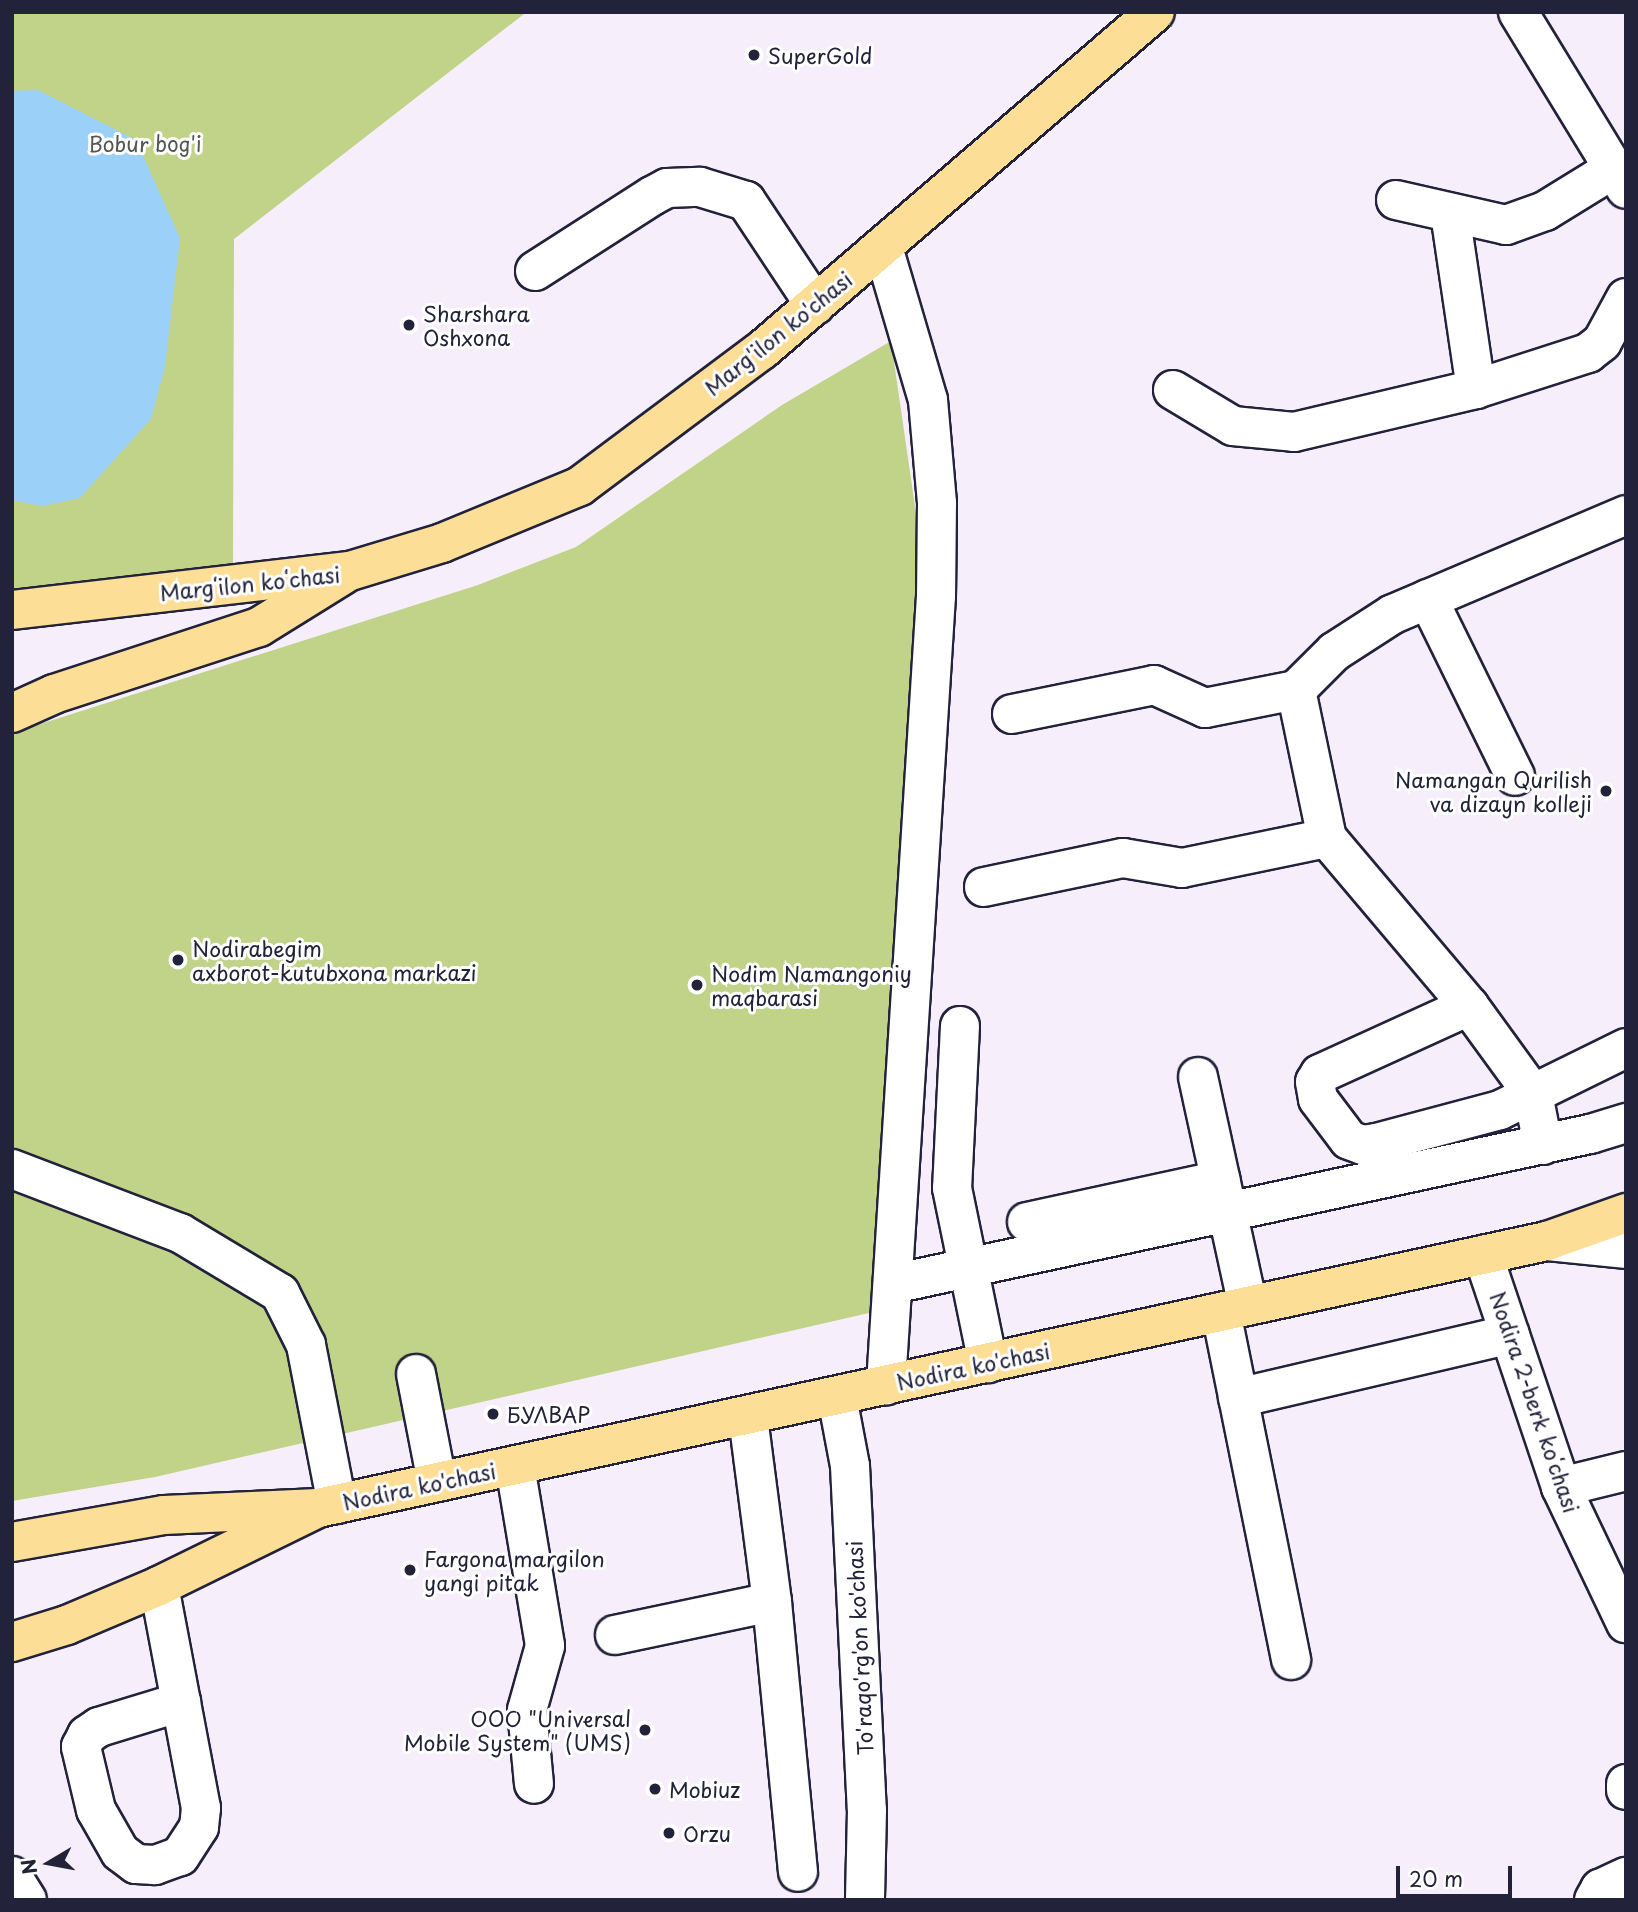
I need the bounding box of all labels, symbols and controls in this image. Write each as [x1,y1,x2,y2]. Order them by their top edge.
place label: SuperGold [768,42,872,68]
marker: SuperGold [746,47,762,63]
park label: Bobur bog'i [88,130,202,156]
street label: Marg'ilon ko'chasi [699,266,857,400]
place label: Sharshara Oshxona [423,300,530,350]
marker: Sharshara Oshxona [401,317,417,333]
street label: Margʻilon koʻchasi [159,561,341,605]
place label: Namangan Qurilish va dizayn kolleji [1394,766,1592,816]
marker: Namangan Qurilish va dizayn kolleji [1598,783,1614,799]
place label: Nodirabegim axborot-kutubxona markazi [192,935,476,985]
marker: Nodirabegim axborot-kutubxona markazi [170,952,186,968]
place label: Nodim Namangoniy maqbarasi [711,960,913,1010]
marker: Nodim Namangoniy maqbarasi [689,977,705,993]
street label: Nodira 2-berk koʻchasi [1485,1288,1585,1516]
street label: Nodira ko'chasi [894,1337,1052,1395]
place label: БУЛВАР [507,1401,590,1427]
marker: БУЛВАР [485,1406,501,1422]
street label: Nodira ko'chasi [340,1457,498,1515]
street label: To'raqo'rg'on ko'chasi [841,1540,877,1756]
place label: Fargona margilon yangi pitak [424,1545,605,1595]
marker: Fargona margilon yangi pitak [402,1562,418,1578]
place label: ООО "Universal Mobile System" (UMS) [403,1705,631,1755]
marker: ООО "Universal Mobile System" (UMS) [637,1722,653,1738]
place label: Mobiuz [669,1776,740,1802]
marker: Mobiuz [647,1781,663,1797]
place label: Orzu [683,1820,731,1846]
marker: Orzu [661,1825,677,1841]
north arrow [14,1828,84,1898]
scale bar [1400,1853,1516,1897]
text: N [13,1857,43,1876]
text: 20 m [1409,1862,1463,1894]

